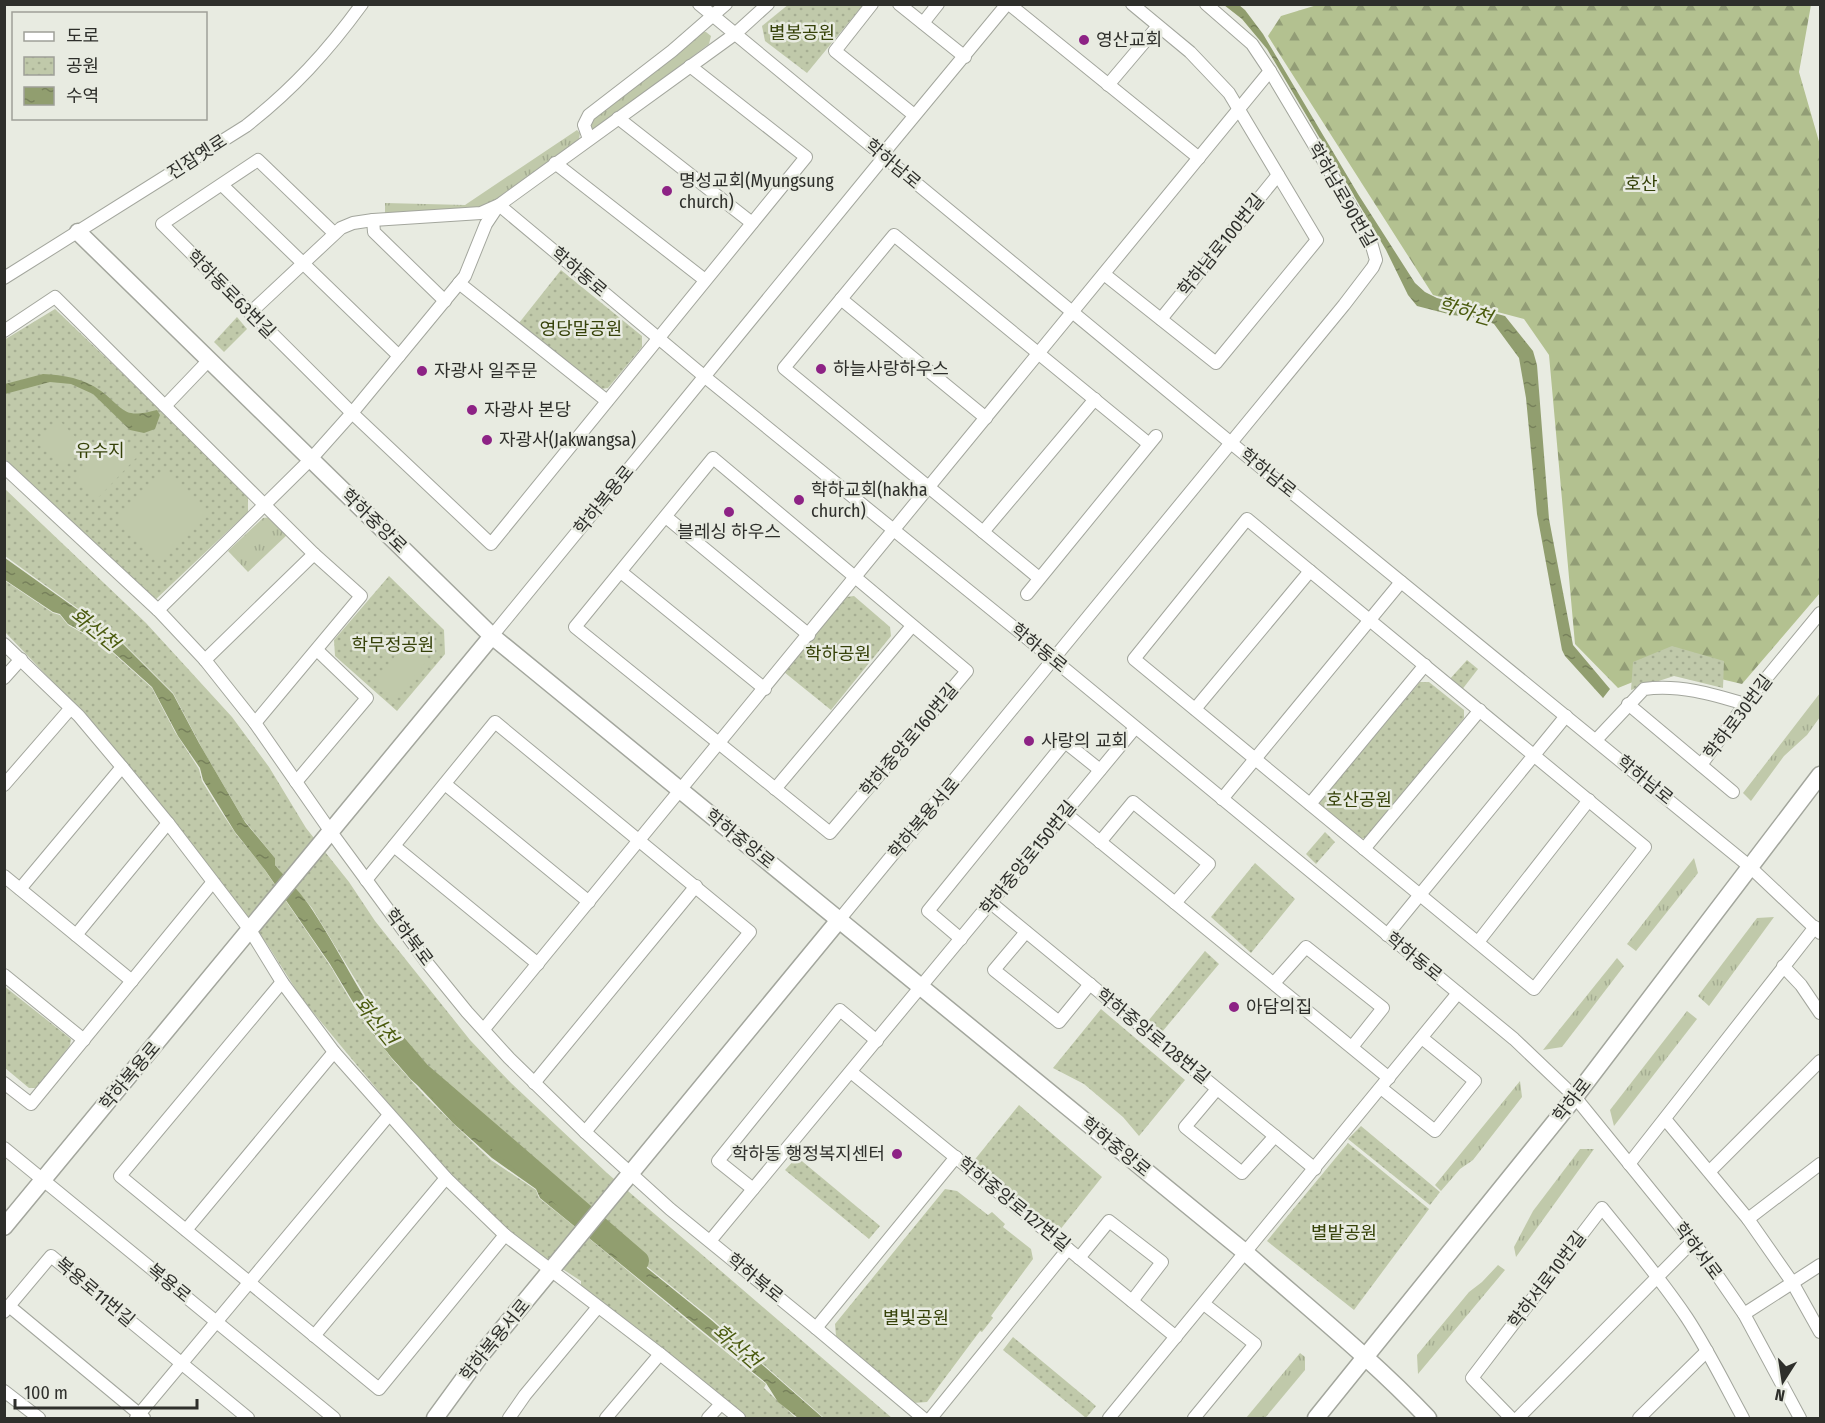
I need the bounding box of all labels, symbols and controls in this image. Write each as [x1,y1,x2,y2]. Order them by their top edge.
legend [12,12,207,120]
park label: 별봉공원 [769,22,835,44]
text: 도로 [66,25,99,47]
place label: 영산교회 [1096,29,1162,51]
marker: 영산교회 [1077,33,1091,47]
text: 공원 [66,55,99,77]
text: 수역 [66,85,99,107]
street label: 진잠옛로 [163,130,231,184]
street label: 학하남로 [861,134,925,194]
street label: 학하남로90번길 [1303,139,1381,251]
place label: 명성교회(Myungsung church) [679,170,834,213]
park label: 호산 [1624,173,1658,195]
marker: 명성교회(Myungsung church) [660,184,674,198]
street label: 학하남로100번길 [1173,189,1269,301]
street label: 학하동로 [547,242,611,302]
street label: 학하동로63번길 [182,245,280,343]
water label: 학하천 [1435,292,1497,331]
park label: 영당말공원 [540,318,622,340]
place label: 하늘사랑하우스 [833,358,949,380]
place label: 자광사 일주문 [434,360,538,382]
marker: 하늘사랑하우스 [814,362,828,376]
marker: 자광사 일주문 [415,364,429,378]
place label: 자광사 본당 [484,399,571,421]
marker: 자광사 본당 [465,403,479,417]
place label: 자광사(Jakwangsa) [499,429,636,451]
marker: 자광사(Jakwangsa) [480,433,494,447]
park label: 유수지 [75,440,125,462]
street label: 학하남로 [1235,444,1301,502]
street label: 학하복용로 [569,461,639,539]
place label: 학하교회(hakha church) [811,479,928,522]
street label: 학하중앙로 [337,484,411,558]
marker: 학하교회(hakha church) [792,493,806,507]
marker: 블레싱 하우스 [722,505,736,519]
place label: 블레싱 하우스 [677,521,781,543]
water label: 화산천 [66,602,126,657]
street label: 학하동로 [1006,619,1072,677]
park label: 학무정공원 [352,634,434,656]
park label: 학하공원 [805,643,871,665]
street label: 학하로30번길 [1699,670,1777,764]
street label: 학하중앙로160번길 [855,679,963,801]
place label: 사랑의 교회 [1041,730,1128,752]
marker: 사랑의 교회 [1022,734,1036,748]
street label: 학하남로 [1612,751,1678,809]
street label: 학하복용서로 [884,773,964,863]
park label: 호산공원 [1326,789,1392,811]
street label: 학하중앙로150번길 [975,796,1081,920]
street label: 학하중앙로 [701,804,779,874]
street label: 학하북로 [380,904,438,970]
street label: 학하동로 [1381,928,1447,986]
street label: 학하중앙로128번길 [1092,983,1214,1089]
water label: 화산천 [349,992,404,1052]
place label: 아담의집 [1246,996,1312,1018]
marker: 아담의집 [1227,1000,1241,1014]
street label: 학하복용로 [95,1037,165,1115]
street label: 학하로 [1548,1074,1596,1126]
street label: 학하중앙로 [1077,1112,1155,1182]
place label: 학하동 행정복지센터 [732,1143,885,1165]
marker: 학하동 행정복지센터 [890,1147,904,1161]
street label: 학하중앙로127번길 [953,1152,1075,1256]
street label: 학하서로 [1669,1218,1727,1284]
park label: 별밭공원 [1311,1222,1377,1244]
street label: 학하서로10번길 [1503,1227,1591,1333]
street label: 학하북로 [722,1249,788,1307]
street label: 복용로11번길 [51,1253,139,1331]
street label: 복용로 [143,1259,195,1307]
street label: 학하복용서로 [455,1294,535,1386]
park label: 별빛공원 [883,1307,949,1329]
water label: 화산천 [708,1319,768,1375]
north arrow [1753,1351,1813,1411]
scale bar [15,1372,196,1410]
text: 100 m [24,1382,68,1404]
text: N [1773,1385,1787,1405]

